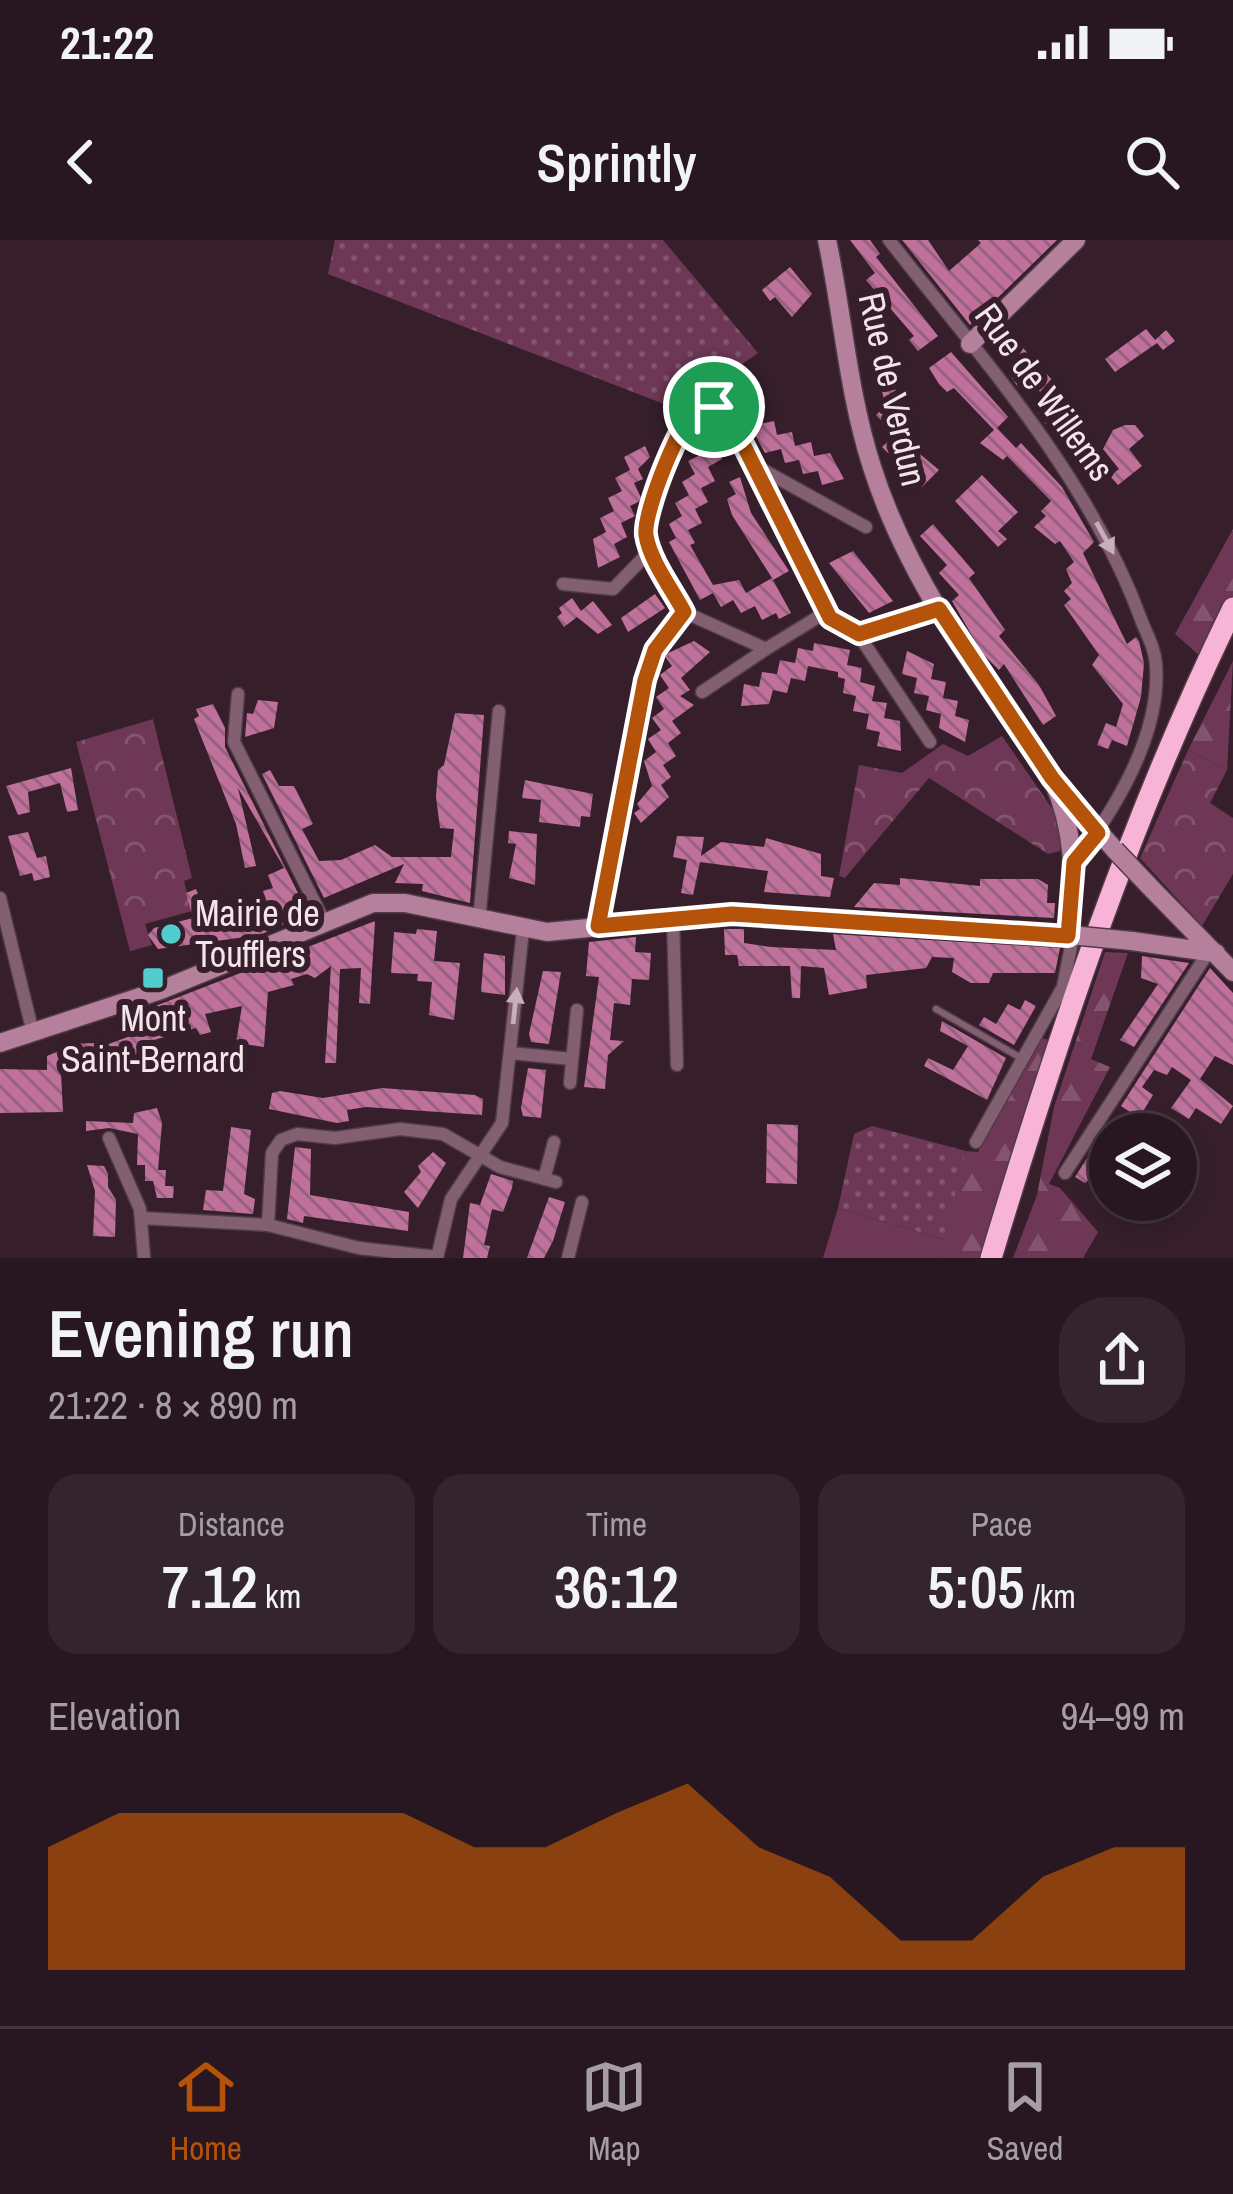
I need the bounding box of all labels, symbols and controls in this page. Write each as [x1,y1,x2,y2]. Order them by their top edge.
text: 21:22 [60,12,154,73]
text: Sprintly [537,126,696,199]
icon: back [48,129,114,195]
icon: search [1119,129,1185,195]
street label: Rue de Verdun [847,288,939,490]
street label: Rue de Willems [964,294,1126,490]
pin [663,356,765,458]
icon: arrive [681,374,747,440]
one-way arrow [1094,521,1115,555]
place label: Mairie de Toufflers [195,889,320,978]
marker: Mairie de Toufflers [158,921,184,947]
marker: Mont Saint-Bernard [140,965,166,991]
one-way arrow [506,987,525,1025]
place label: Mont Saint-Bernard [61,994,245,1083]
map controls [1089,1113,1197,1221]
button: layers [1089,1113,1197,1221]
text: Evening run [48,1289,354,1378]
button: share [1059,1297,1185,1423]
text: 21:22 · 8 × 890 m [48,1379,298,1431]
text: Distance [178,1502,285,1546]
text: Time [586,1502,647,1546]
text: Pace [971,1502,1032,1546]
text: 7.12 [162,1546,258,1627]
text: 36:12 [554,1546,679,1627]
text: 5:05 [927,1546,1025,1627]
text: km [258,1574,301,1618]
text: /km [1025,1574,1076,1618]
text: Elevation [48,1690,181,1742]
text: 94–99 m [1061,1690,1185,1742]
tab: Home [170,2054,242,2170]
tab: Map [581,2054,647,2170]
tab: Saved [987,2054,1063,2170]

